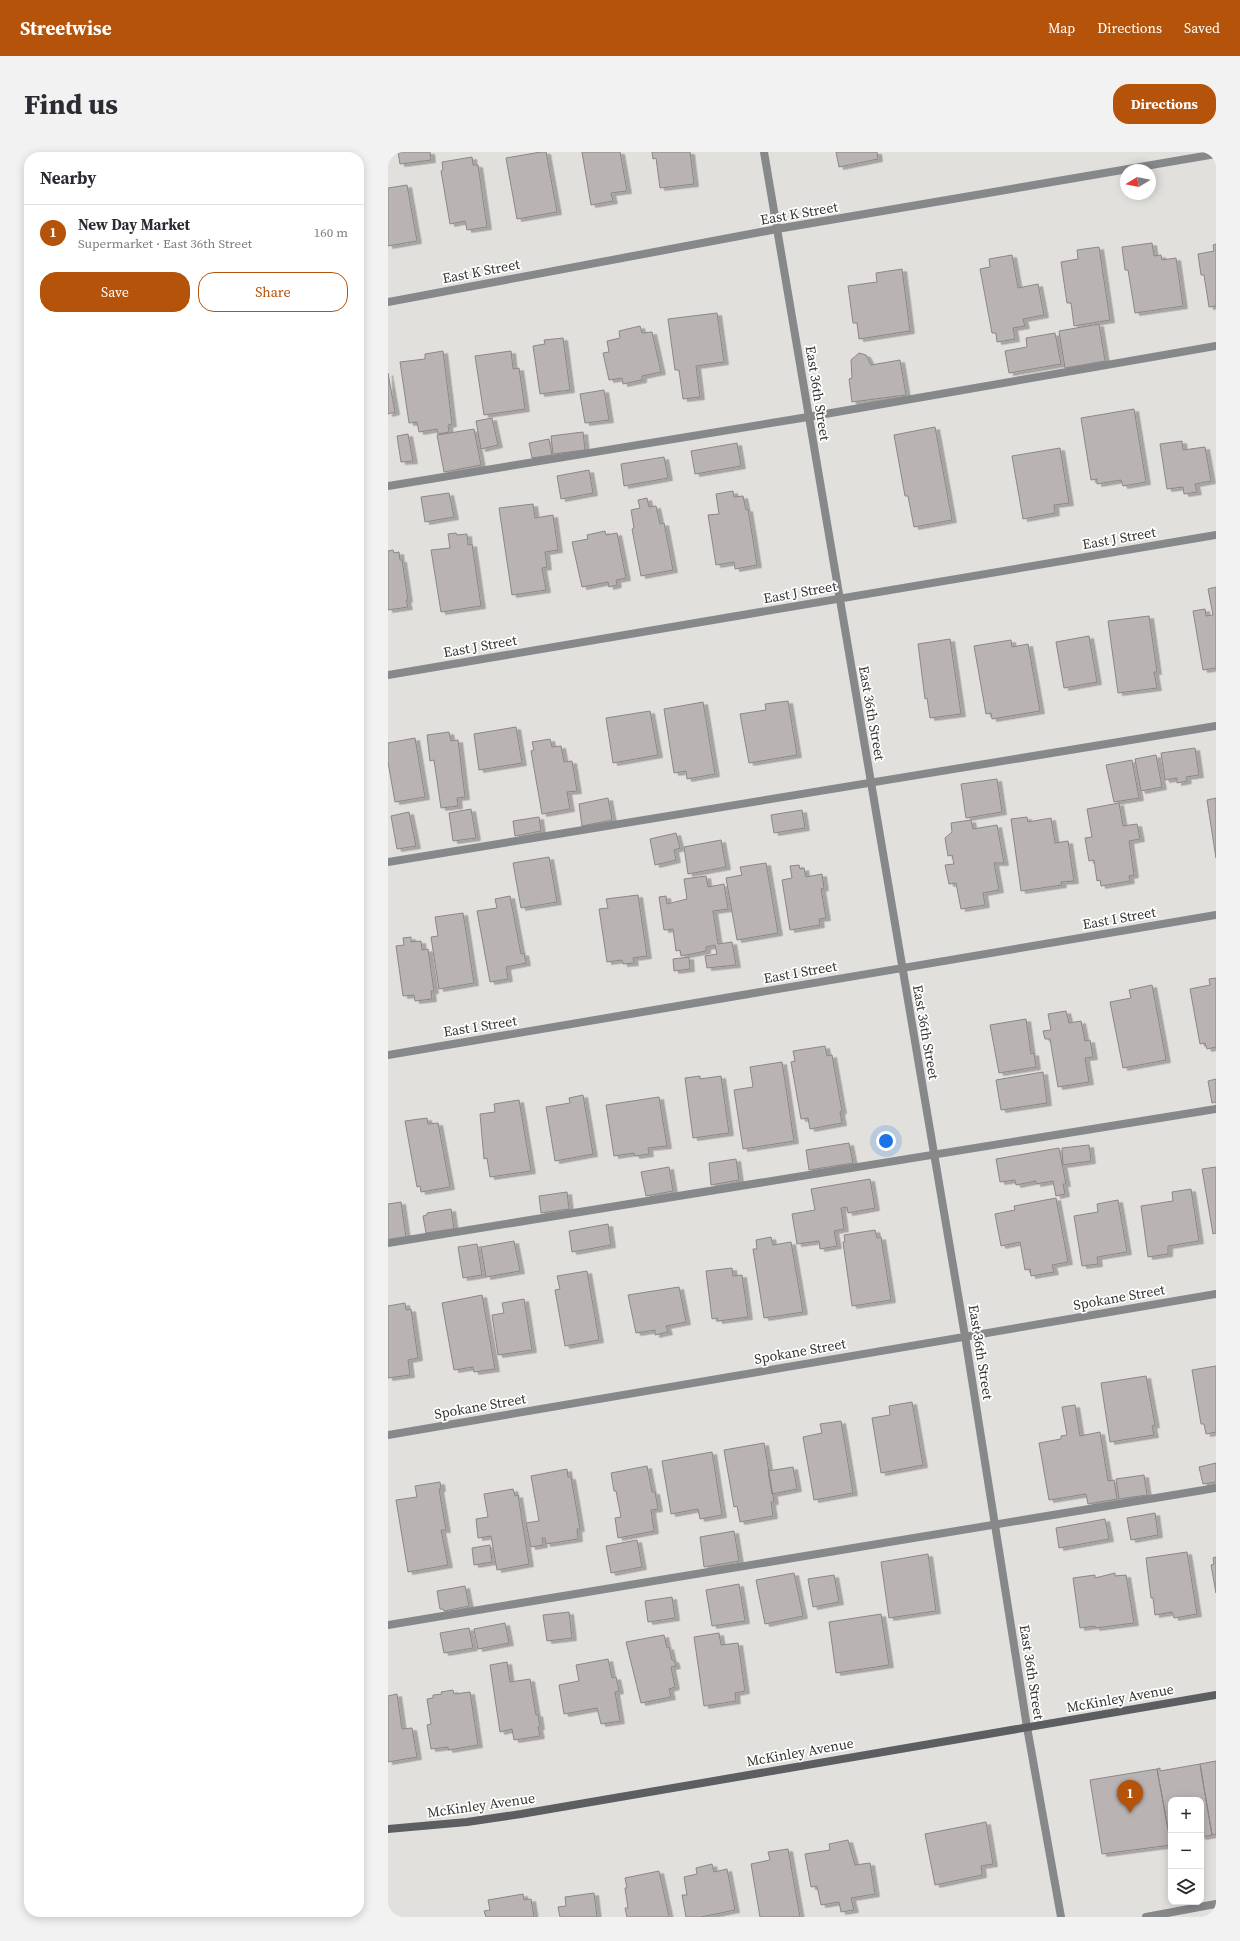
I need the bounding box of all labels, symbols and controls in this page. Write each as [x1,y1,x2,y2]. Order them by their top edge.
text: Streetwise [20,15,112,41]
text: Map [1048,18,1075,38]
text: Directions [1097,18,1162,38]
text: Saved [1184,18,1220,38]
button: Directions [1113,84,1216,124]
text: Find us [24,85,118,123]
north arrow [1120,164,1156,200]
text: Nearby [40,166,96,190]
street label: East K Street [759,196,840,230]
text: New Day Market [78,214,190,235]
text: 1 [49,224,57,241]
text: 160 m [314,224,348,241]
text: Supermarket · East 36th Street [78,235,252,252]
street label: East K Street [441,254,522,288]
button: Save [40,272,190,312]
button: Share [198,272,348,312]
street label: East 36th Street [801,344,835,442]
street label: East J Street [1081,522,1158,554]
street label: East J Street [762,576,839,608]
street label: East J Street [442,630,519,662]
street label: East 36th Street [854,664,890,762]
street label: East I Street [1081,902,1158,934]
street label: East I Street [762,956,839,988]
street label: East 36th Street [908,983,944,1081]
street label: East I Street [442,1010,519,1042]
your location [876,1131,896,1151]
street label: Spokane Street [1072,1279,1167,1315]
street label: East 36th Street [964,1303,998,1401]
street label: Spokane Street [753,1333,848,1369]
street label: Spokane Street [433,1388,528,1424]
street label: East 36th Street [1015,1623,1049,1721]
street label: McKinley Avenue [1065,1679,1175,1717]
street label: McKinley Avenue [745,1733,855,1771]
pin: 1 [1117,1780,1143,1813]
street label: McKinley Avenue [426,1788,536,1822]
map controls [1168,1797,1204,1905]
button: + [1168,1797,1204,1833]
button: − [1168,1833,1204,1869]
button: layers [1168,1869,1204,1905]

